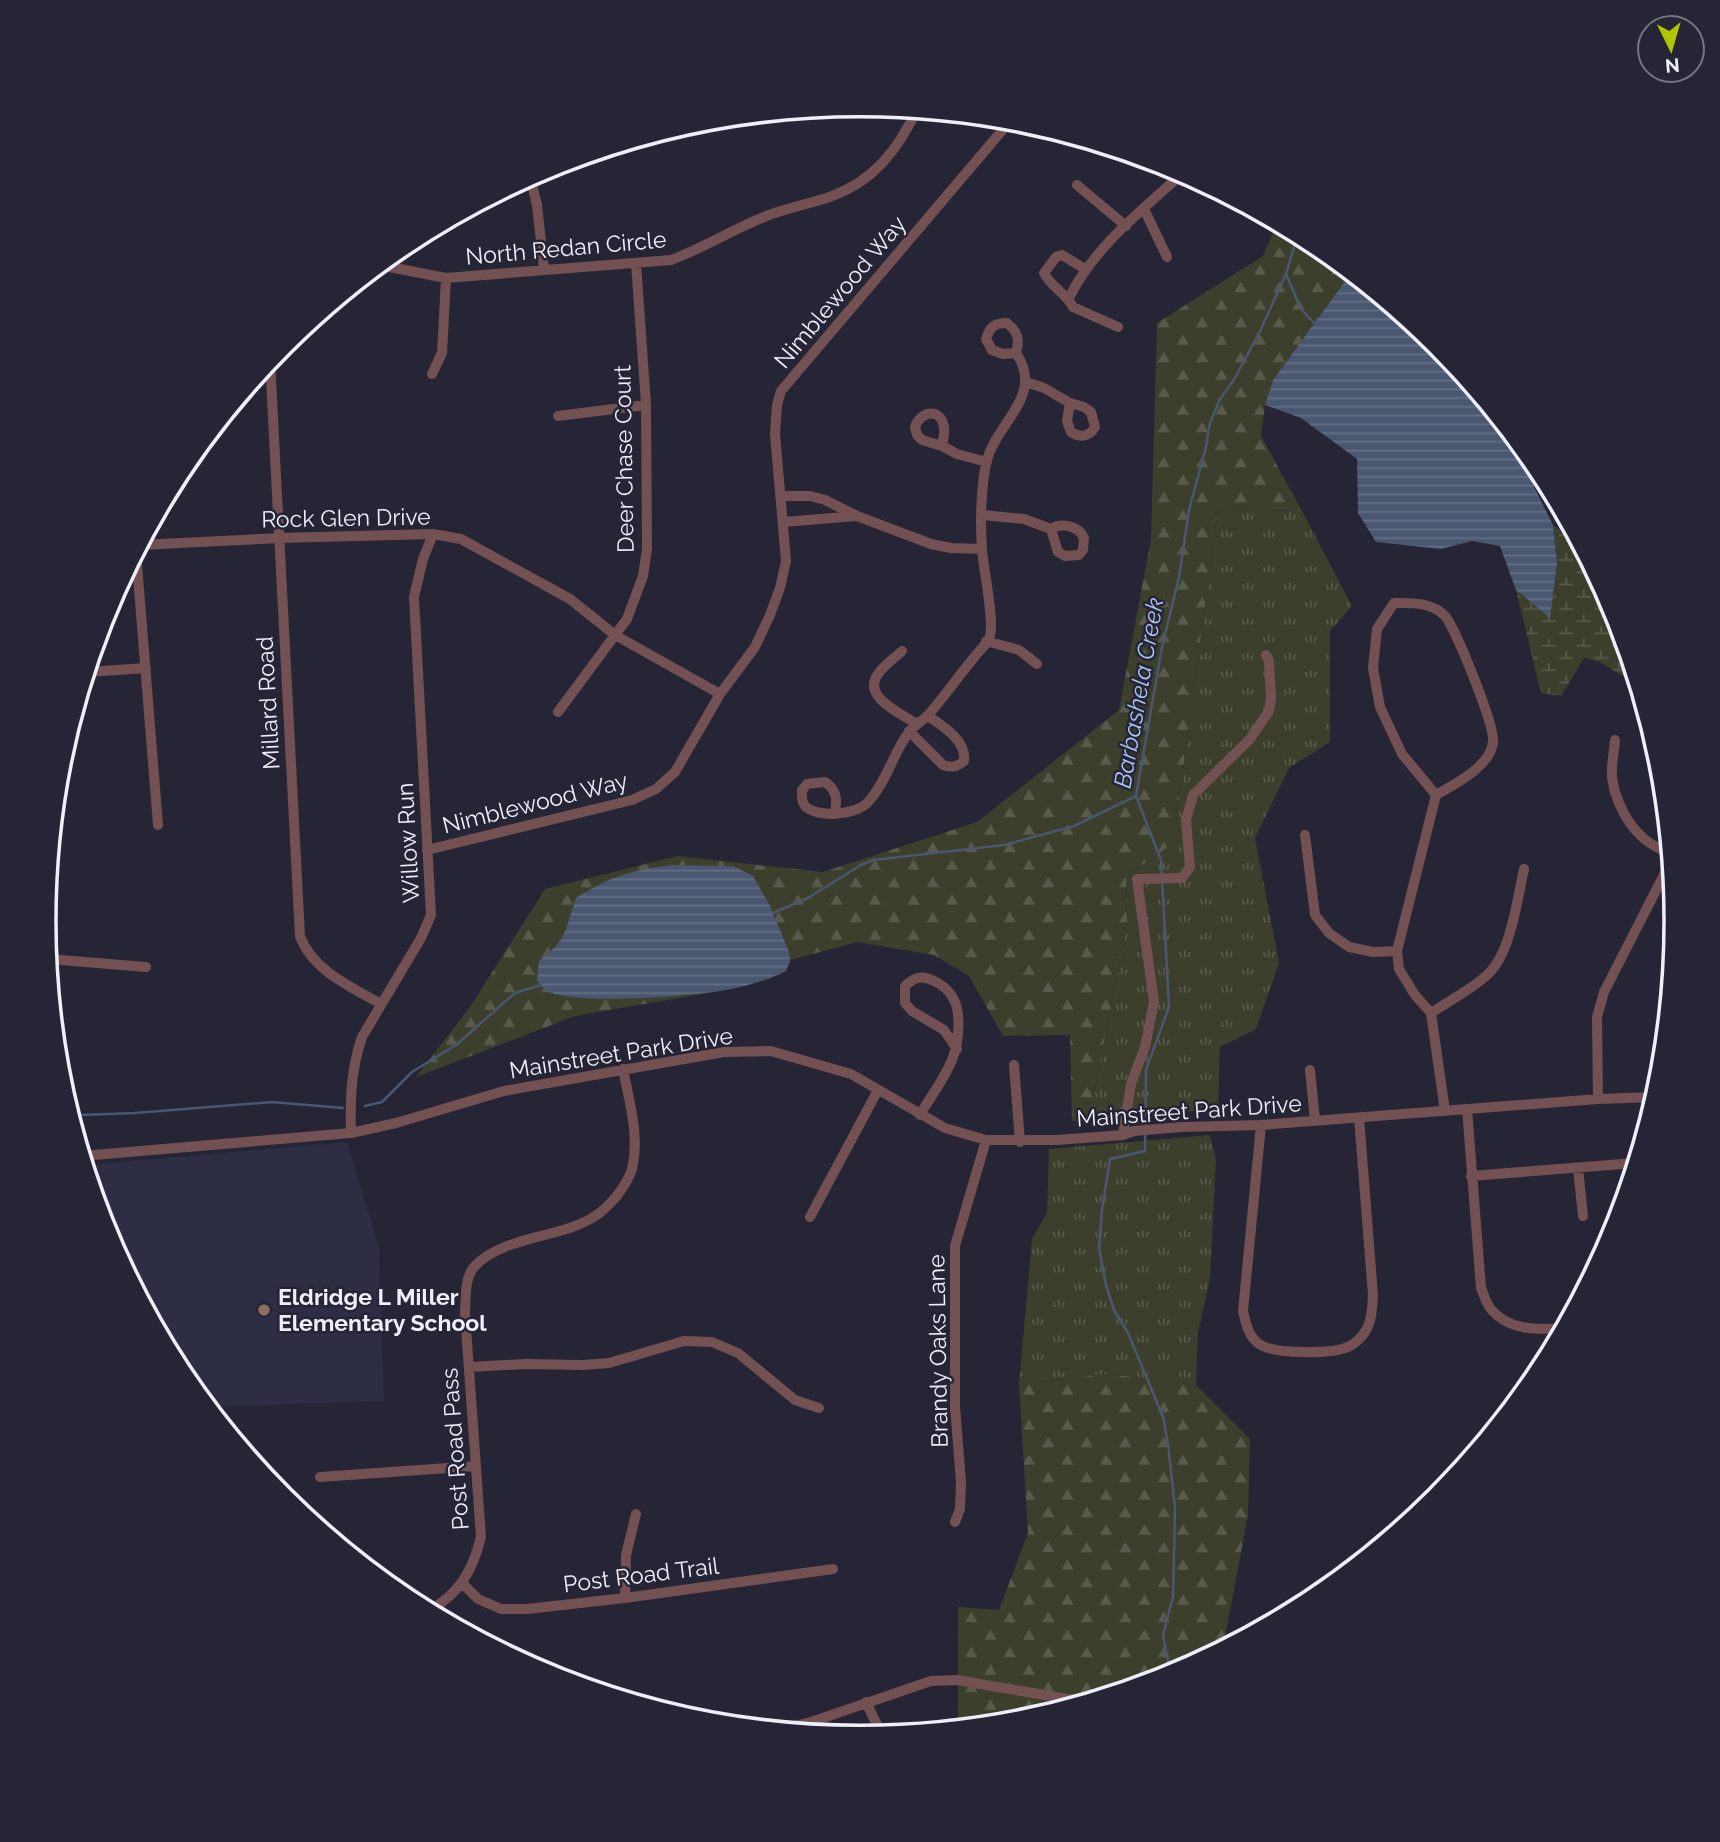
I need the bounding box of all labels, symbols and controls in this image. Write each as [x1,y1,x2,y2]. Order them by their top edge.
north arrow [1636,14,1706,84]
text: N [1664,54,1681,78]
street label: Nimblewood Way [768,210,911,373]
street label: North Redan Circle [464,225,667,270]
street label: Deer Chase Court [608,365,639,553]
street label: Rock Glen Drive [261,503,431,532]
water label: Barbashela Creek [1107,595,1170,790]
street label: Millard Road [251,636,284,770]
street label: Nimblewood Way [439,766,630,839]
street label: Willow Run [391,782,424,904]
street label: Mainstreet Park Drive [507,1022,735,1083]
street label: Mainstreet Park Drive [1075,1089,1302,1132]
street label: Brandy Oaks Lane [922,1254,953,1448]
place label: Eldridge L Miller Elementary School [278,1283,487,1336]
marker: Eldridge L Miller Elementary School [256,1302,272,1318]
street label: Post Road Pass [435,1367,474,1531]
street label: Post Road Trail [562,1551,721,1597]

